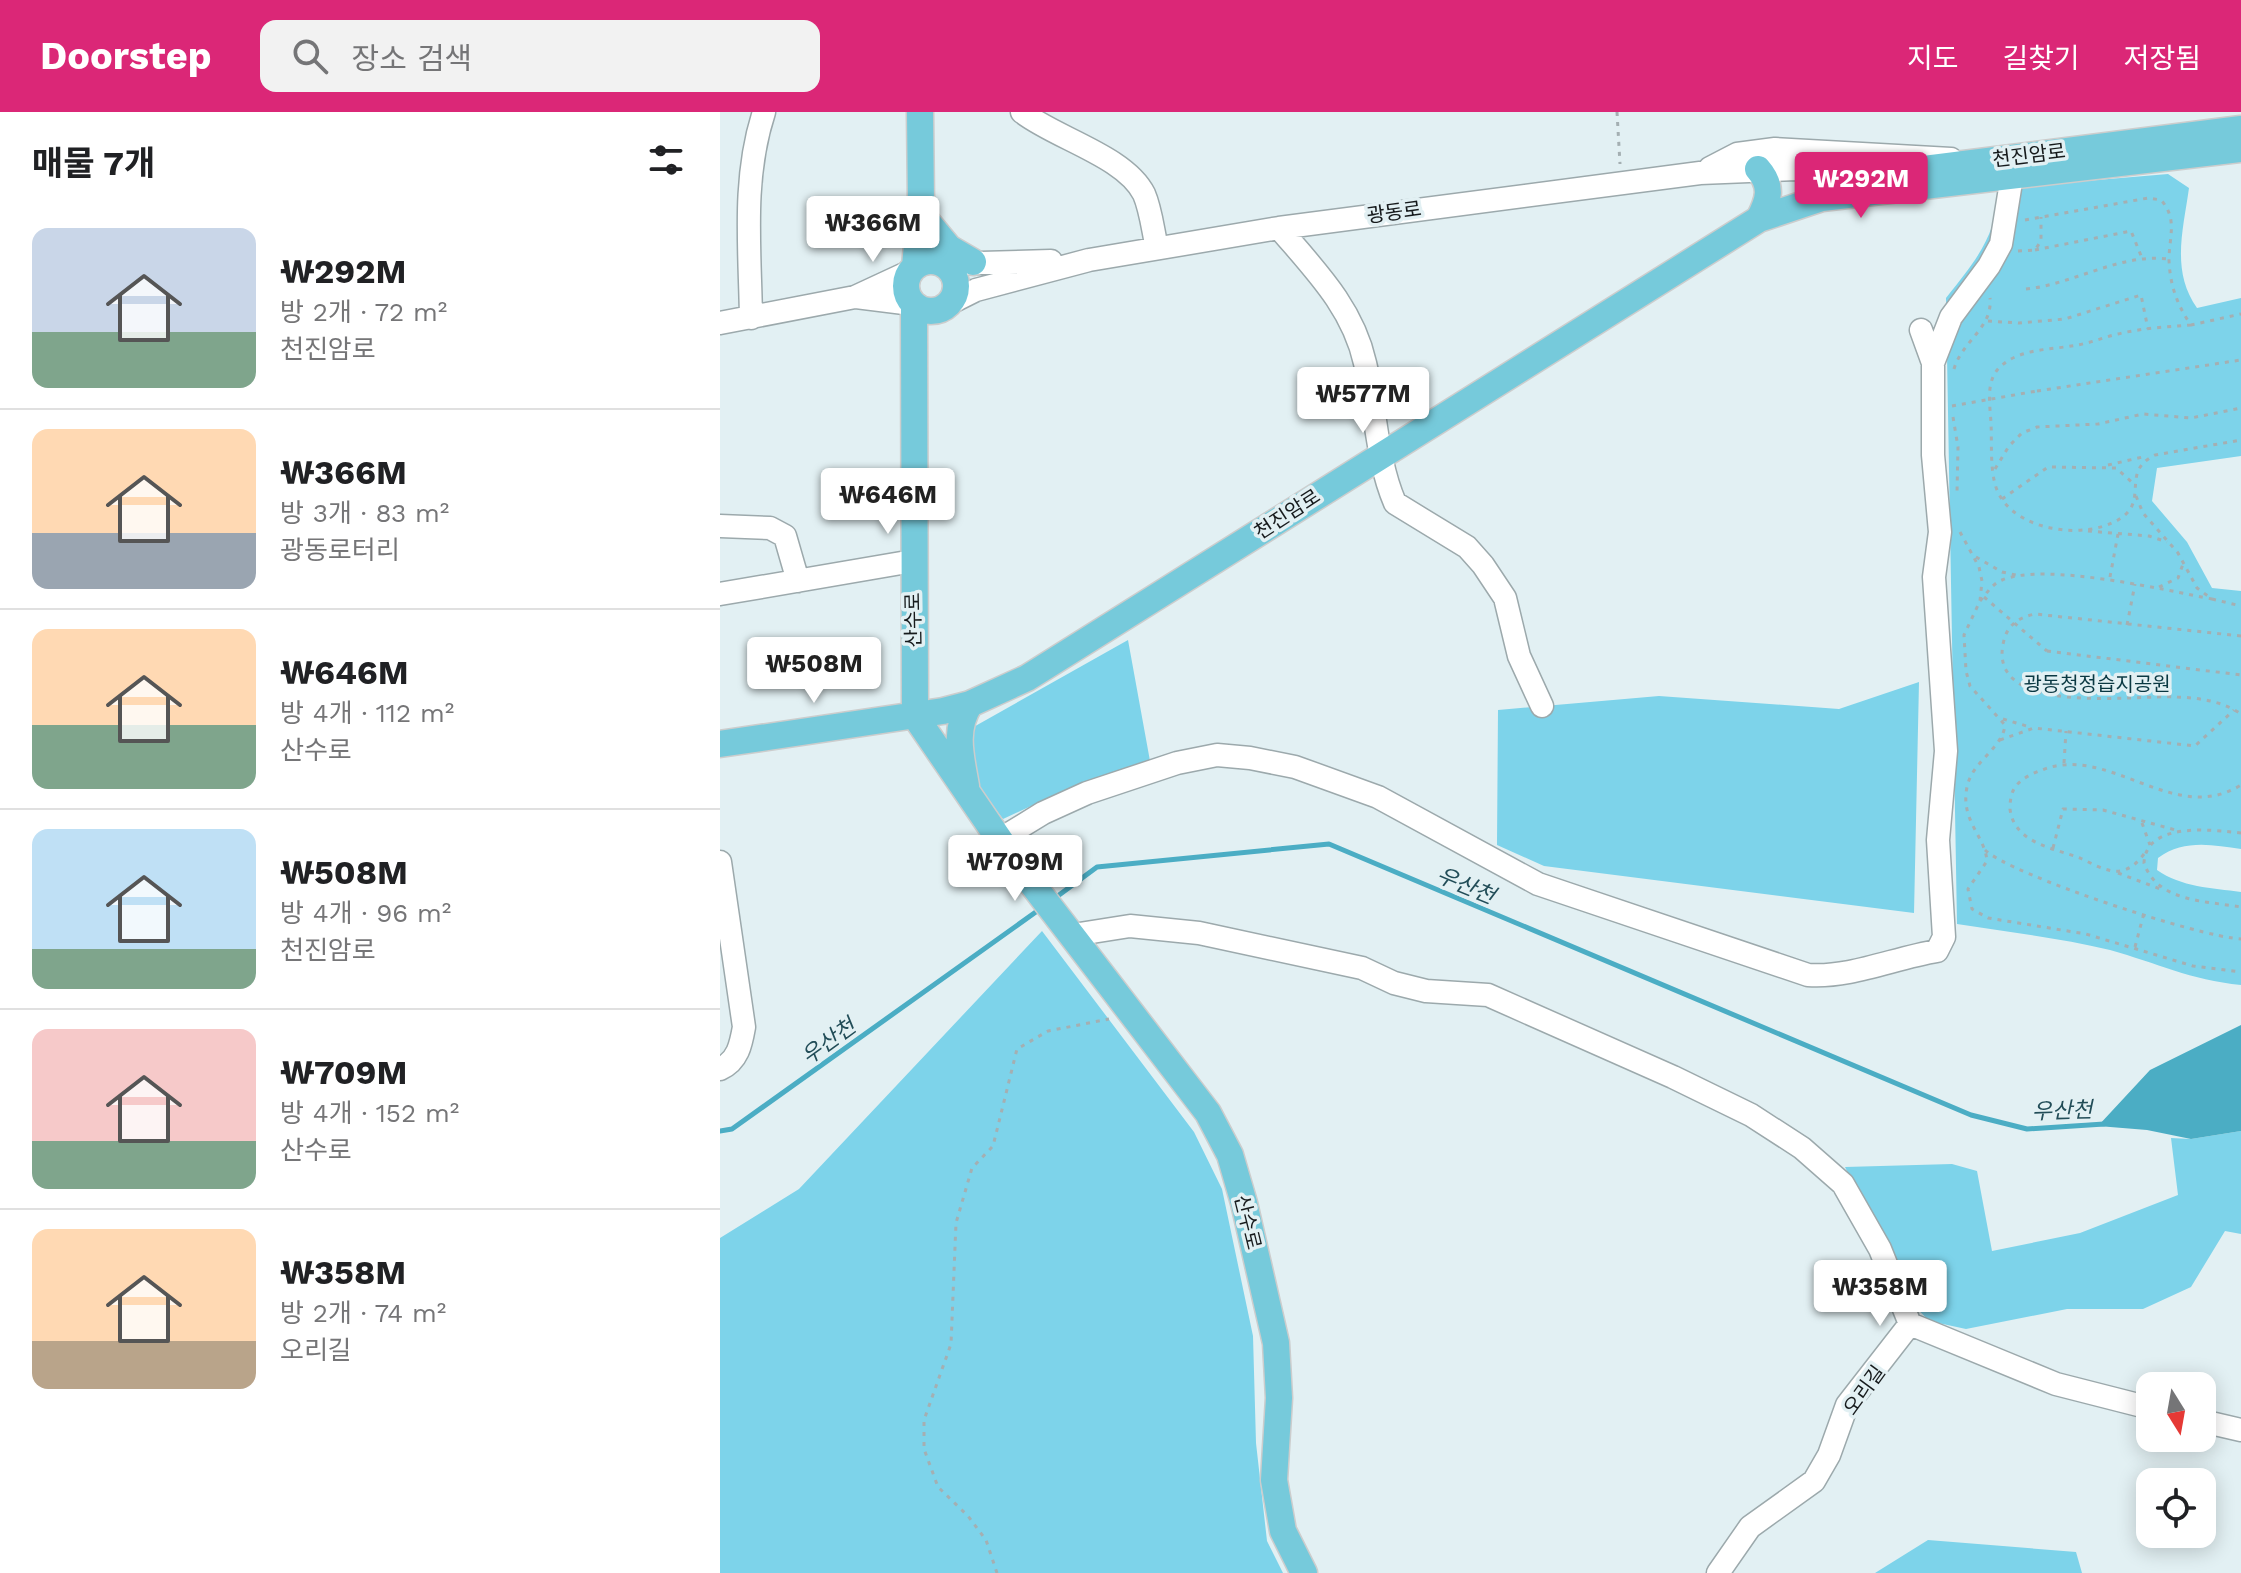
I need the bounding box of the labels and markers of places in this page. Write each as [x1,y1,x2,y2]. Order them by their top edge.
pin: ₩292M [1805,152,1917,220]
pin: ₩366M [817,196,929,264]
pin: ₩577M [1307,367,1419,435]
pin: ₩646M [832,468,944,536]
pin: ₩508M [758,637,870,705]
pin: ₩709M [959,835,1071,903]
pin: ₩358M [1824,1260,1936,1328]

